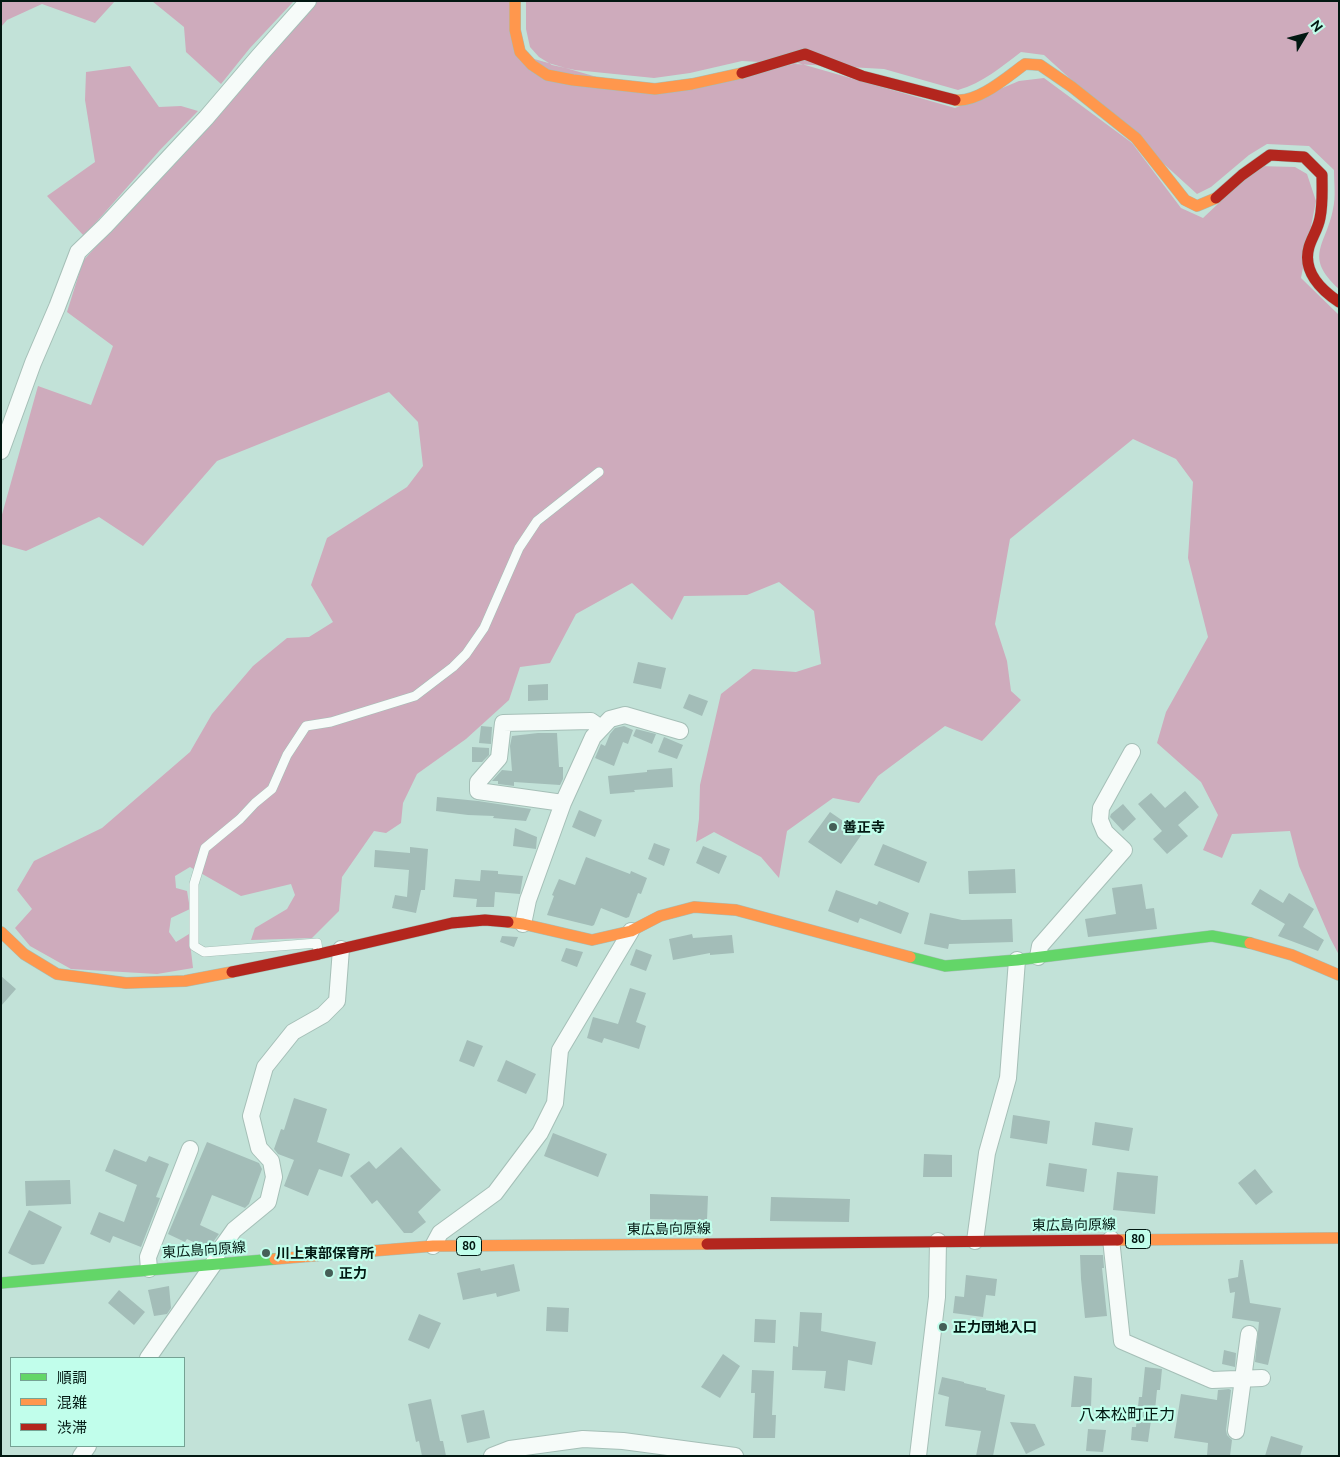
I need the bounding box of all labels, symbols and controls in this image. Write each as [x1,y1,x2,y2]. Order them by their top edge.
north arrow [1280,10,1330,60]
text: N [1307,17,1327,35]
place label: 善正寺 [843,819,885,835]
marker: 善正寺 [827,821,839,833]
street label: 東広島向原線 [1032,1216,1116,1234]
street label: 東広島向原線 [627,1220,711,1238]
road number: 80 [1126,1230,1150,1248]
road number: 80 [456,1236,482,1256]
street label: 東広島向原線 [162,1239,246,1261]
place label: 川上東部保育所 [276,1245,374,1261]
marker: 川上東部保育所 [260,1247,272,1259]
place label: 正力 [339,1265,367,1281]
marker: 正力 [323,1267,335,1279]
place label: 正力団地入口 [953,1319,1037,1335]
marker: 正力団地入口 [937,1321,949,1333]
legend [10,1357,185,1447]
text: 順調 [57,1369,87,1386]
text: 混雑 [57,1394,87,1411]
district label: 八本松町正力 [1079,1405,1175,1425]
text: 渋滞 [57,1419,87,1436]

